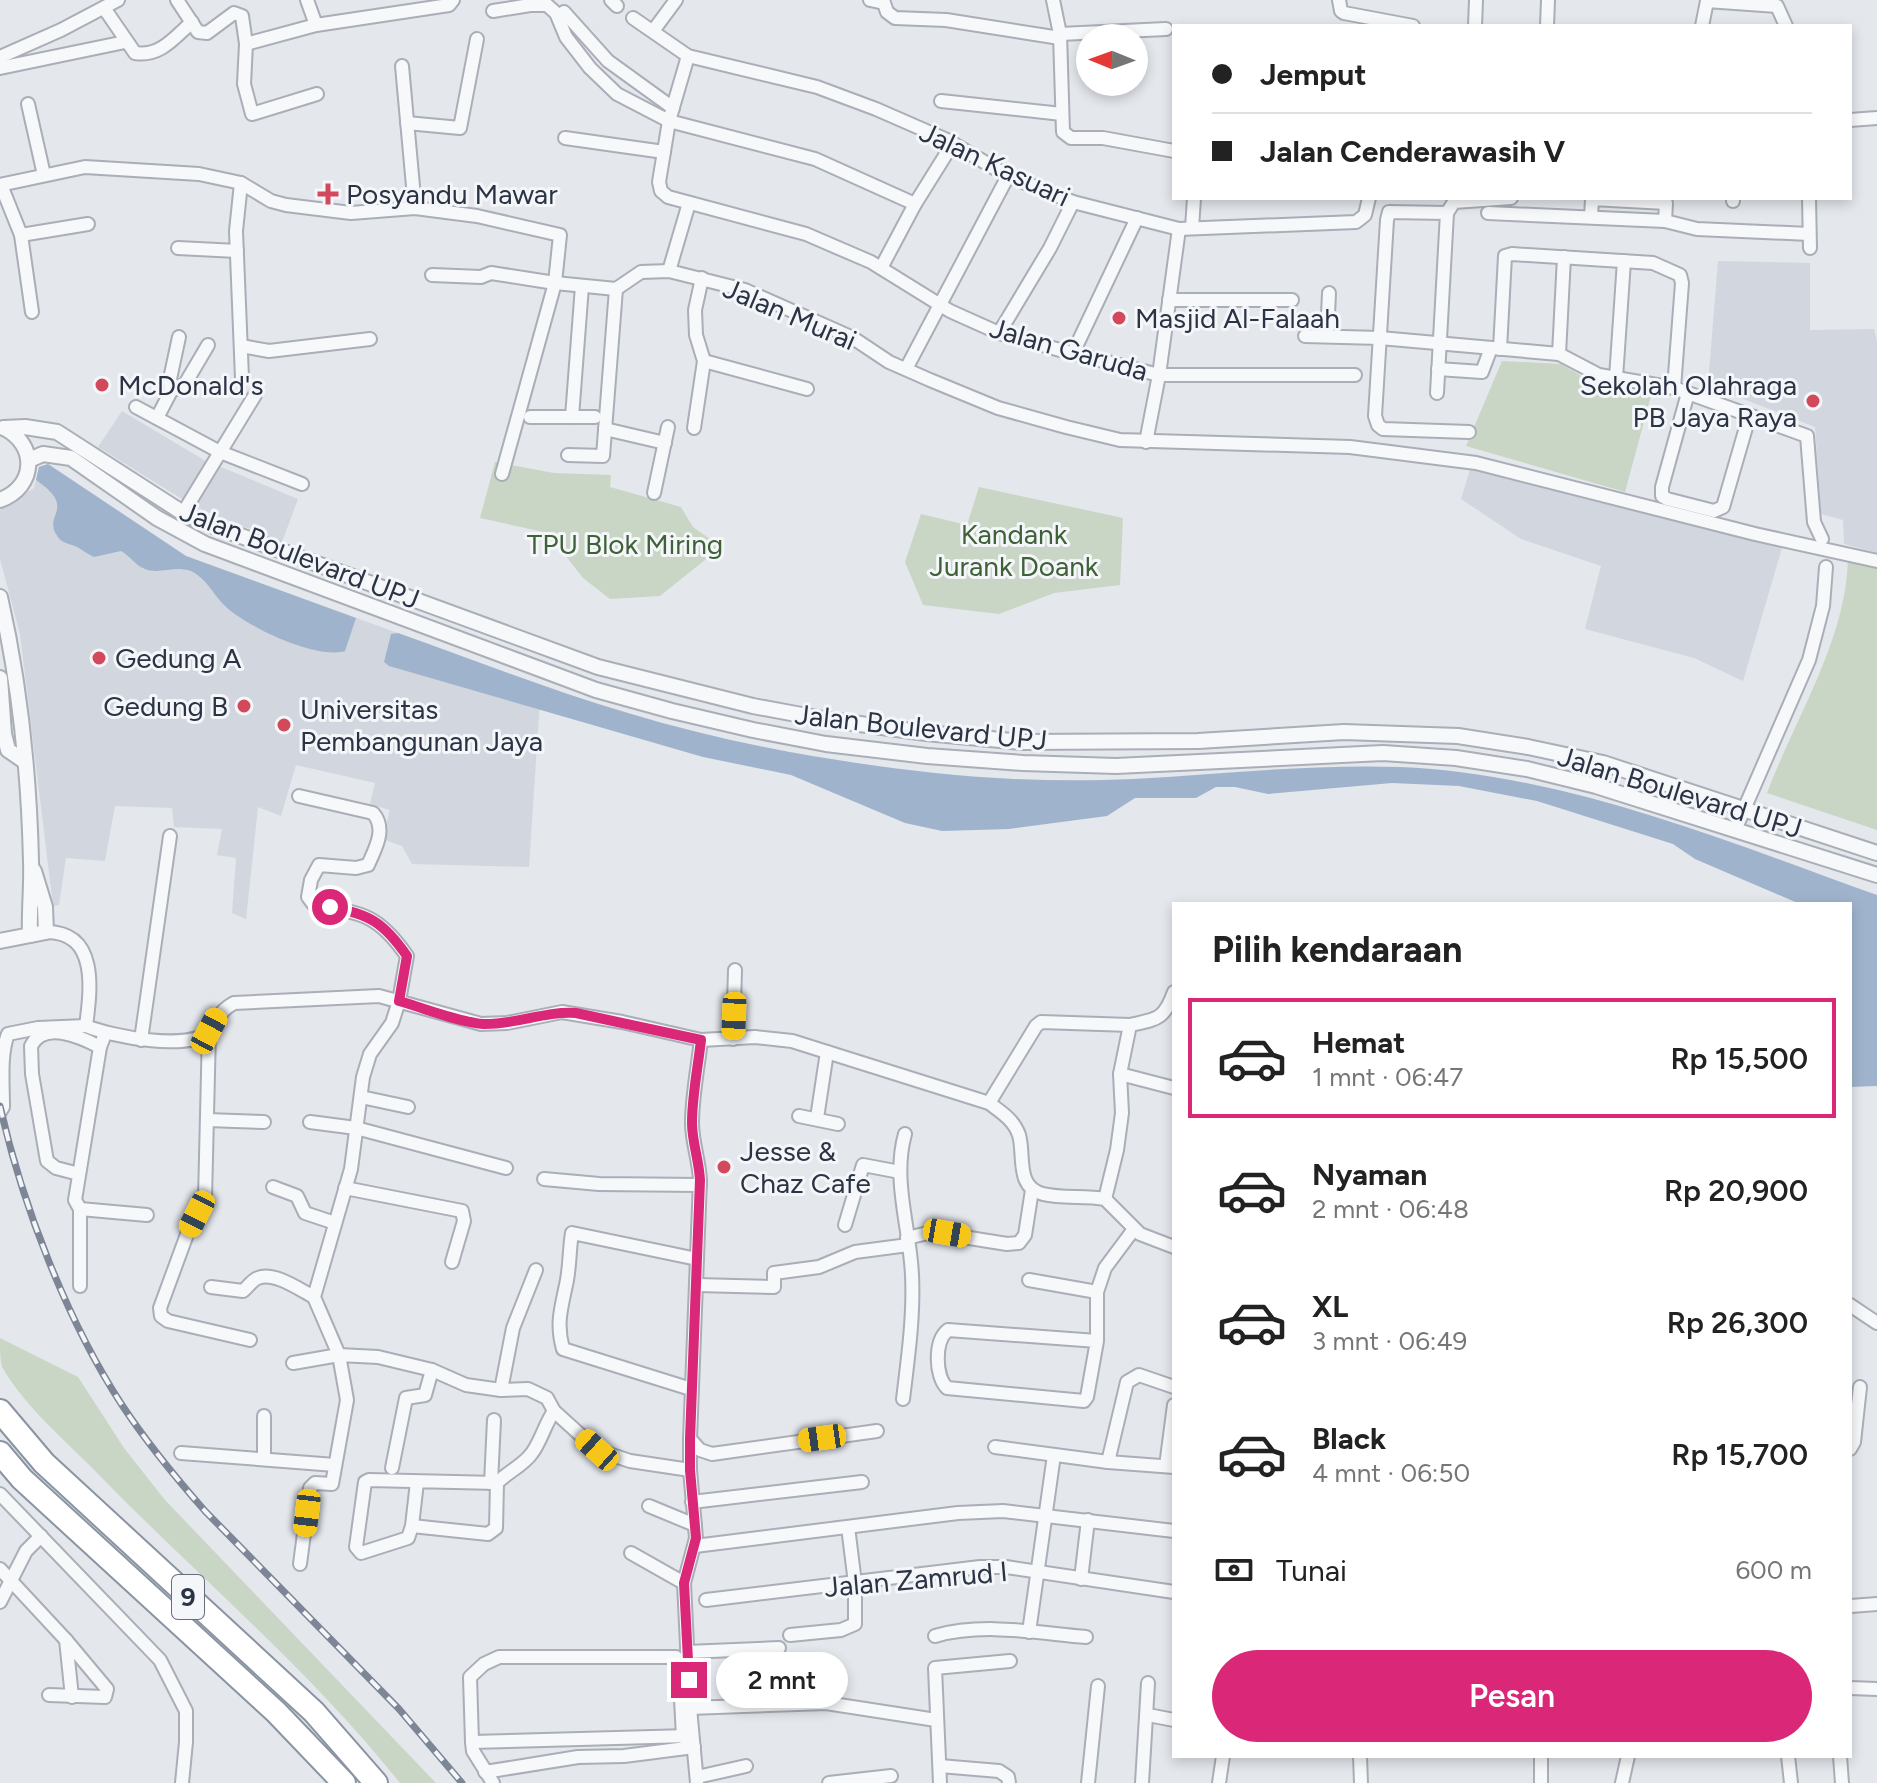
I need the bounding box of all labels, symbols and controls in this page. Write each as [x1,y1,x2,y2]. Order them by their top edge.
north arrow [1076,24,1148,96]
map controls [1076,24,1148,96]
text: Jemput [1260,56,1366,93]
street label: Jalan Kasuari [915,114,1075,214]
text: Jalan Cenderawasih V [1260,133,1565,170]
place label: Posyandu Mawar [346,177,558,211]
marker: Posyandu Mawar [317,183,339,205]
street label: Jalan Murai [718,271,862,357]
place label: Masjid Al-Falaah [1135,301,1340,335]
marker: Masjid Al-Falaah [1110,309,1128,327]
street label: Jalan Garuda [986,310,1152,388]
place label: McDonald's [118,368,263,402]
place label: Sekolah Olahraga PB Jaya Raya [1580,368,1797,434]
marker: McDonald's [93,376,111,394]
marker: Sekolah Olahraga PB Jaya Raya [1804,392,1822,410]
street label: Jalan Boulevard UPJ [176,494,424,616]
park label: Kandank Jurank Doank [930,517,1099,583]
park label: TPU Blok Miring [527,527,723,561]
place label: Gedung A [115,641,242,675]
marker: Gedung A [90,649,108,667]
place label: Gedung B [103,689,228,723]
place label: Universitas Pembangunan Jaya [300,692,543,758]
marker: Gedung B [235,697,253,715]
street label: Jalan Boulevard UPJ [793,697,1049,757]
marker: Universitas Pembangunan Jaya [275,716,293,734]
street label: Jalan Boulevard UPJ [1554,739,1806,845]
route start [312,889,348,925]
text: Pilih kendaraan [1212,928,1462,971]
car [721,992,747,1040]
car [187,1004,231,1058]
icon: car [1216,1022,1288,1094]
text: Hemat [1312,1024,1405,1061]
text: Rp 15,500 [1670,1040,1808,1077]
text: 1 mnt · 06:47 [1312,1061,1463,1093]
place label: Jesse & Chaz Cafe [740,1134,871,1200]
icon: car [1216,1154,1288,1226]
text: Nyaman [1312,1156,1427,1193]
marker: Jesse & Chaz Cafe [715,1158,733,1176]
text: Rp 20,900 [1664,1172,1808,1209]
car [175,1187,219,1241]
text: 2 mnt · 06:48 [1312,1193,1469,1225]
car [921,1217,973,1249]
icon: car [1216,1286,1288,1358]
text: XL [1312,1288,1348,1325]
text: Rp 26,300 [1667,1304,1808,1341]
text: 3 mnt · 06:49 [1312,1325,1467,1357]
icon: car [1216,1418,1288,1490]
text: Black [1312,1420,1386,1457]
car [797,1423,847,1453]
car [571,1425,623,1475]
text: Rp 15,700 [1671,1436,1808,1473]
text: 4 mnt · 06:50 [1312,1457,1470,1489]
car [292,1488,322,1538]
icon: cash [1212,1548,1256,1592]
text: Tunai [1276,1552,1347,1589]
street label: Jalan Zamrud I [823,1554,1009,1604]
text: 600 m [1735,1554,1812,1586]
road number: 9 [172,1575,204,1619]
button: Pesan [1212,1650,1812,1742]
callout: 2 mnt [717,1652,849,1708]
route end [671,1662,707,1698]
text: 2 mnt [748,1664,816,1696]

